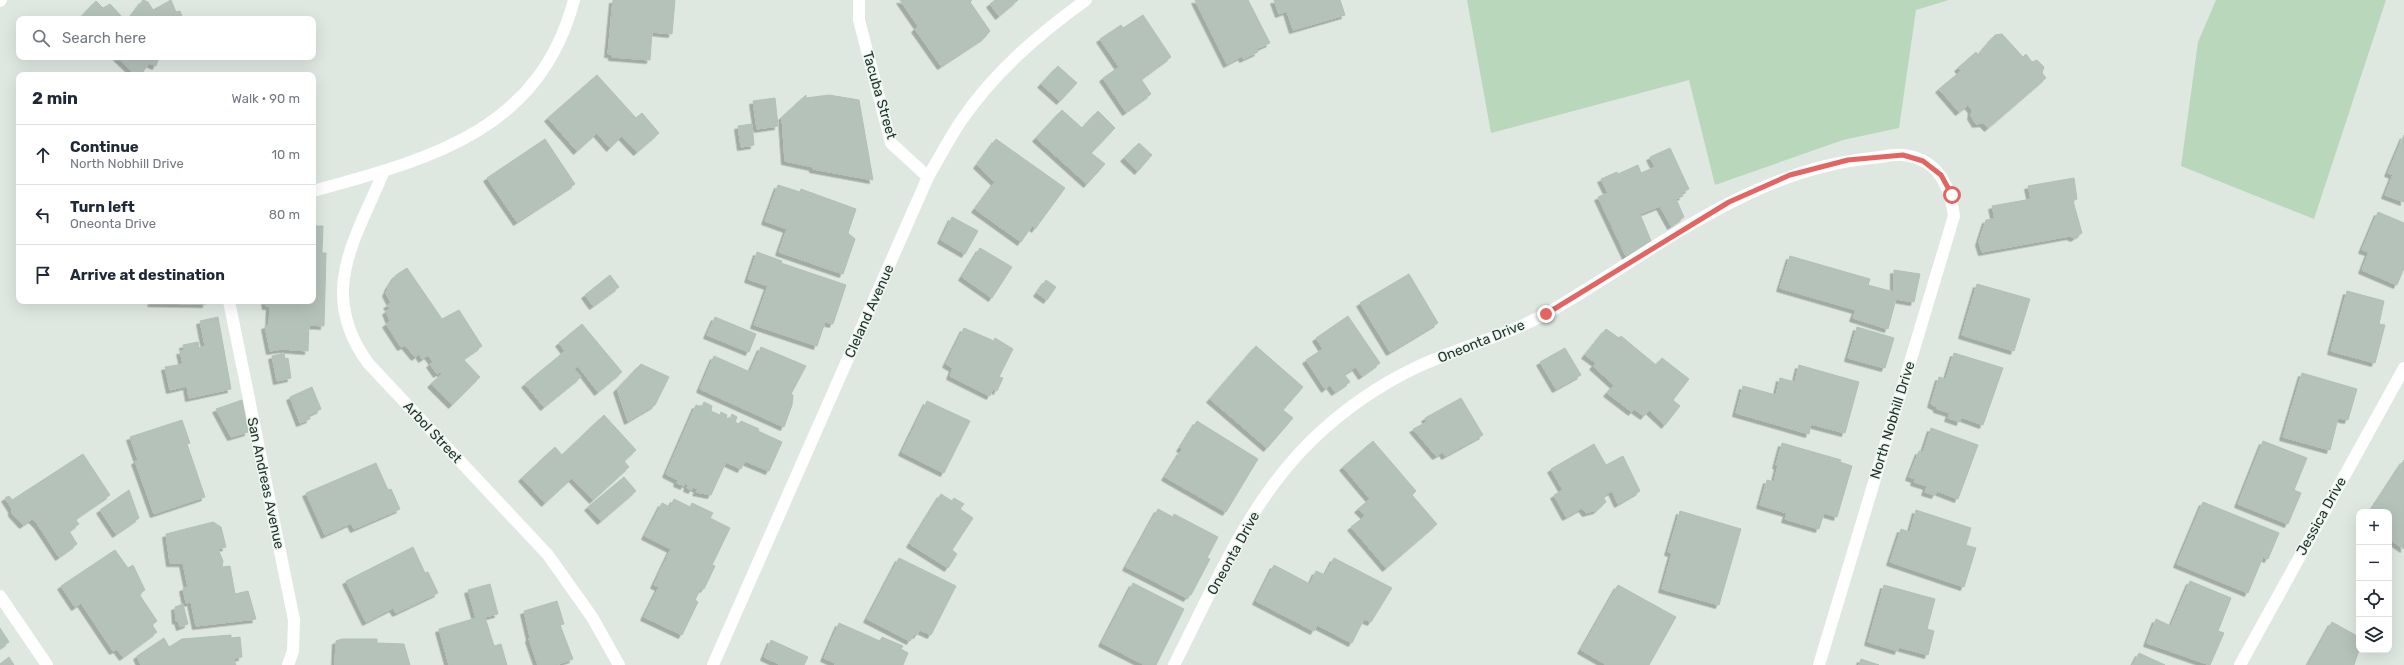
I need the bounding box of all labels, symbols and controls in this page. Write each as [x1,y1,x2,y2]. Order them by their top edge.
search box [16,16,316,60]
icon: search [30,27,52,49]
text: Search here [62,29,146,47]
street label: Tacuba Street [859,49,900,142]
text: 2 min [32,88,78,108]
text: Walk · 90 m [232,91,300,106]
text: Continue [70,138,139,156]
icon: ahead [32,144,54,166]
text: 10 m [271,147,300,162]
text: North Nobhill Drive [70,156,184,171]
route start [1943,186,1961,204]
text: Turn left [70,198,135,216]
icon: left [32,204,54,226]
text: 80 m [269,207,300,222]
text: Oneonta Drive [70,216,156,231]
street label: Cleland Avenue [841,262,898,361]
icon: arrive [32,264,54,286]
text: Arrive at destination [70,266,225,284]
route end [1537,305,1555,323]
street label: Oneonta Drive [1435,316,1527,367]
street label: North Nobhill Drive [1866,359,1919,481]
street label: Arbol Street [400,398,466,467]
street label: San Andreas Avenue [243,416,288,551]
street label: Jessica Drive [2293,474,2350,558]
street label: Oneonta Drive [1204,509,1263,598]
map controls [2356,509,2392,653]
button: + [2356,509,2392,545]
button: − [2356,545,2392,581]
button: locate [2356,581,2392,617]
button: layers [2356,617,2392,653]

